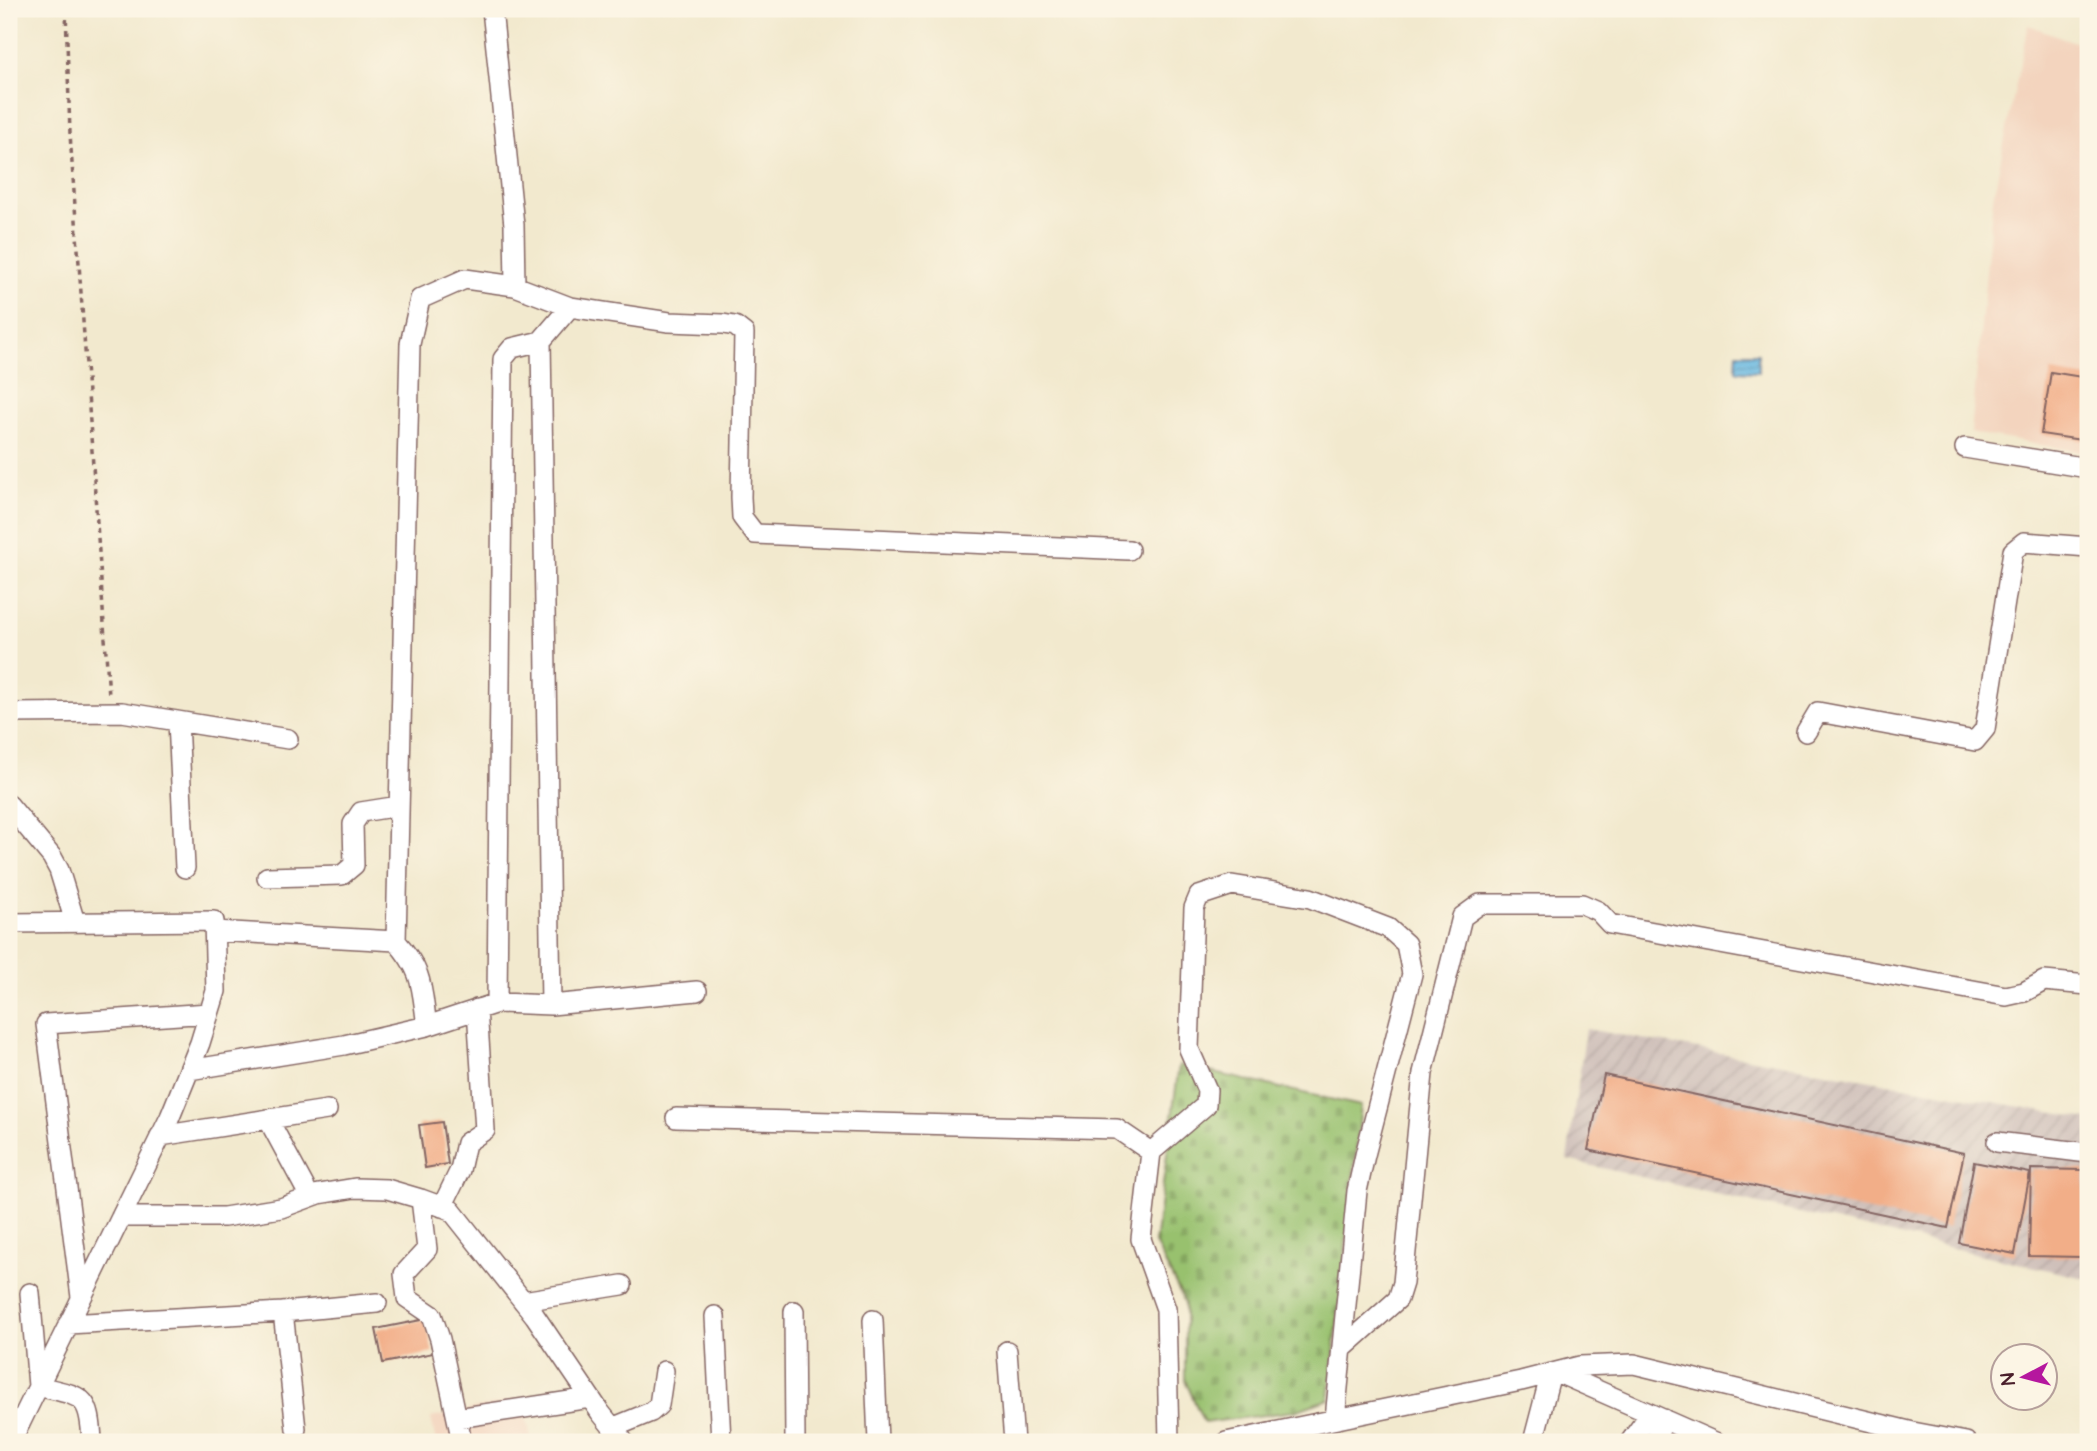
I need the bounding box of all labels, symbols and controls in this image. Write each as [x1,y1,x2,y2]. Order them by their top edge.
north arrow [1988,1342,2058,1412]
text: N [1994,1371,2023,1386]

